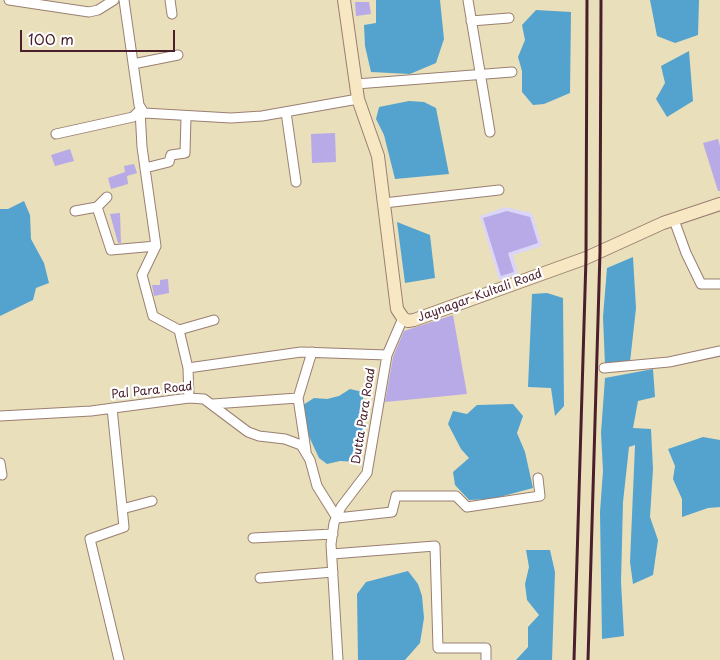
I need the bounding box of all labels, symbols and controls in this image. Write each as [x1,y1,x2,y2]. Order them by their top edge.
scale bar [22,20,178,52]
text: 100 m [28,27,74,50]
street label: Jaynagar-Kultali Road [416,267,544,325]
street label: Dutta Para Road [349,367,379,465]
street label: Pal Para Road [111,380,193,402]

